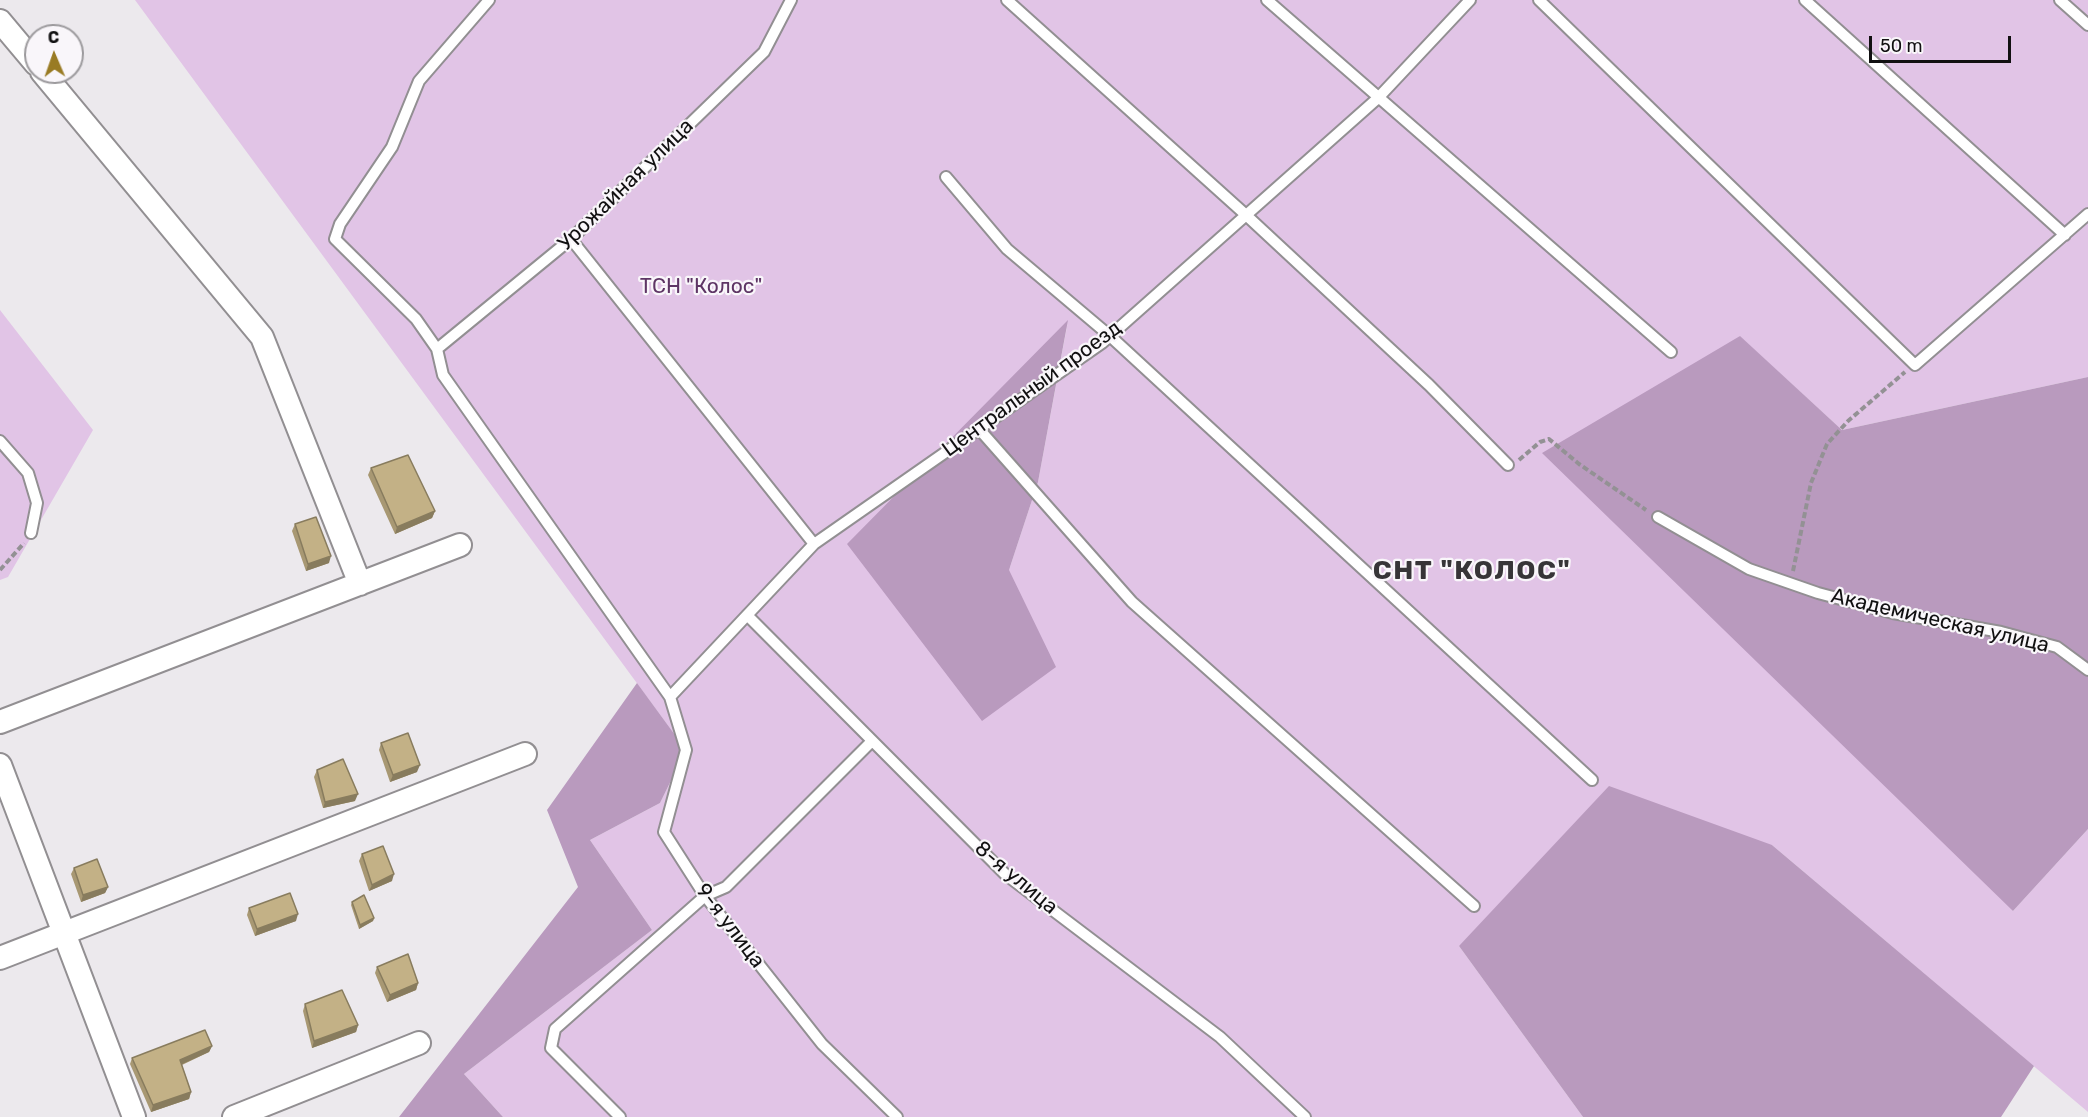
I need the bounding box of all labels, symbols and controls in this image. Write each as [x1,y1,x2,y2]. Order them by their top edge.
north arrow [24,24,84,84]
scale bar [1872,24,2014,62]
text: С [47,28,59,47]
text: 50 m [1880,35,1923,57]
street label: Урожайная улица [553,114,699,256]
park label: ТСН "Колос" [640,274,762,300]
street label: Центральный проезд [938,316,1126,462]
district label: СНТ "КОЛОС" [1373,555,1571,587]
street label: Академическая улица [1828,584,2052,658]
street label: 8-я улица [969,836,1063,920]
street label: 9-я улица [690,879,770,973]

